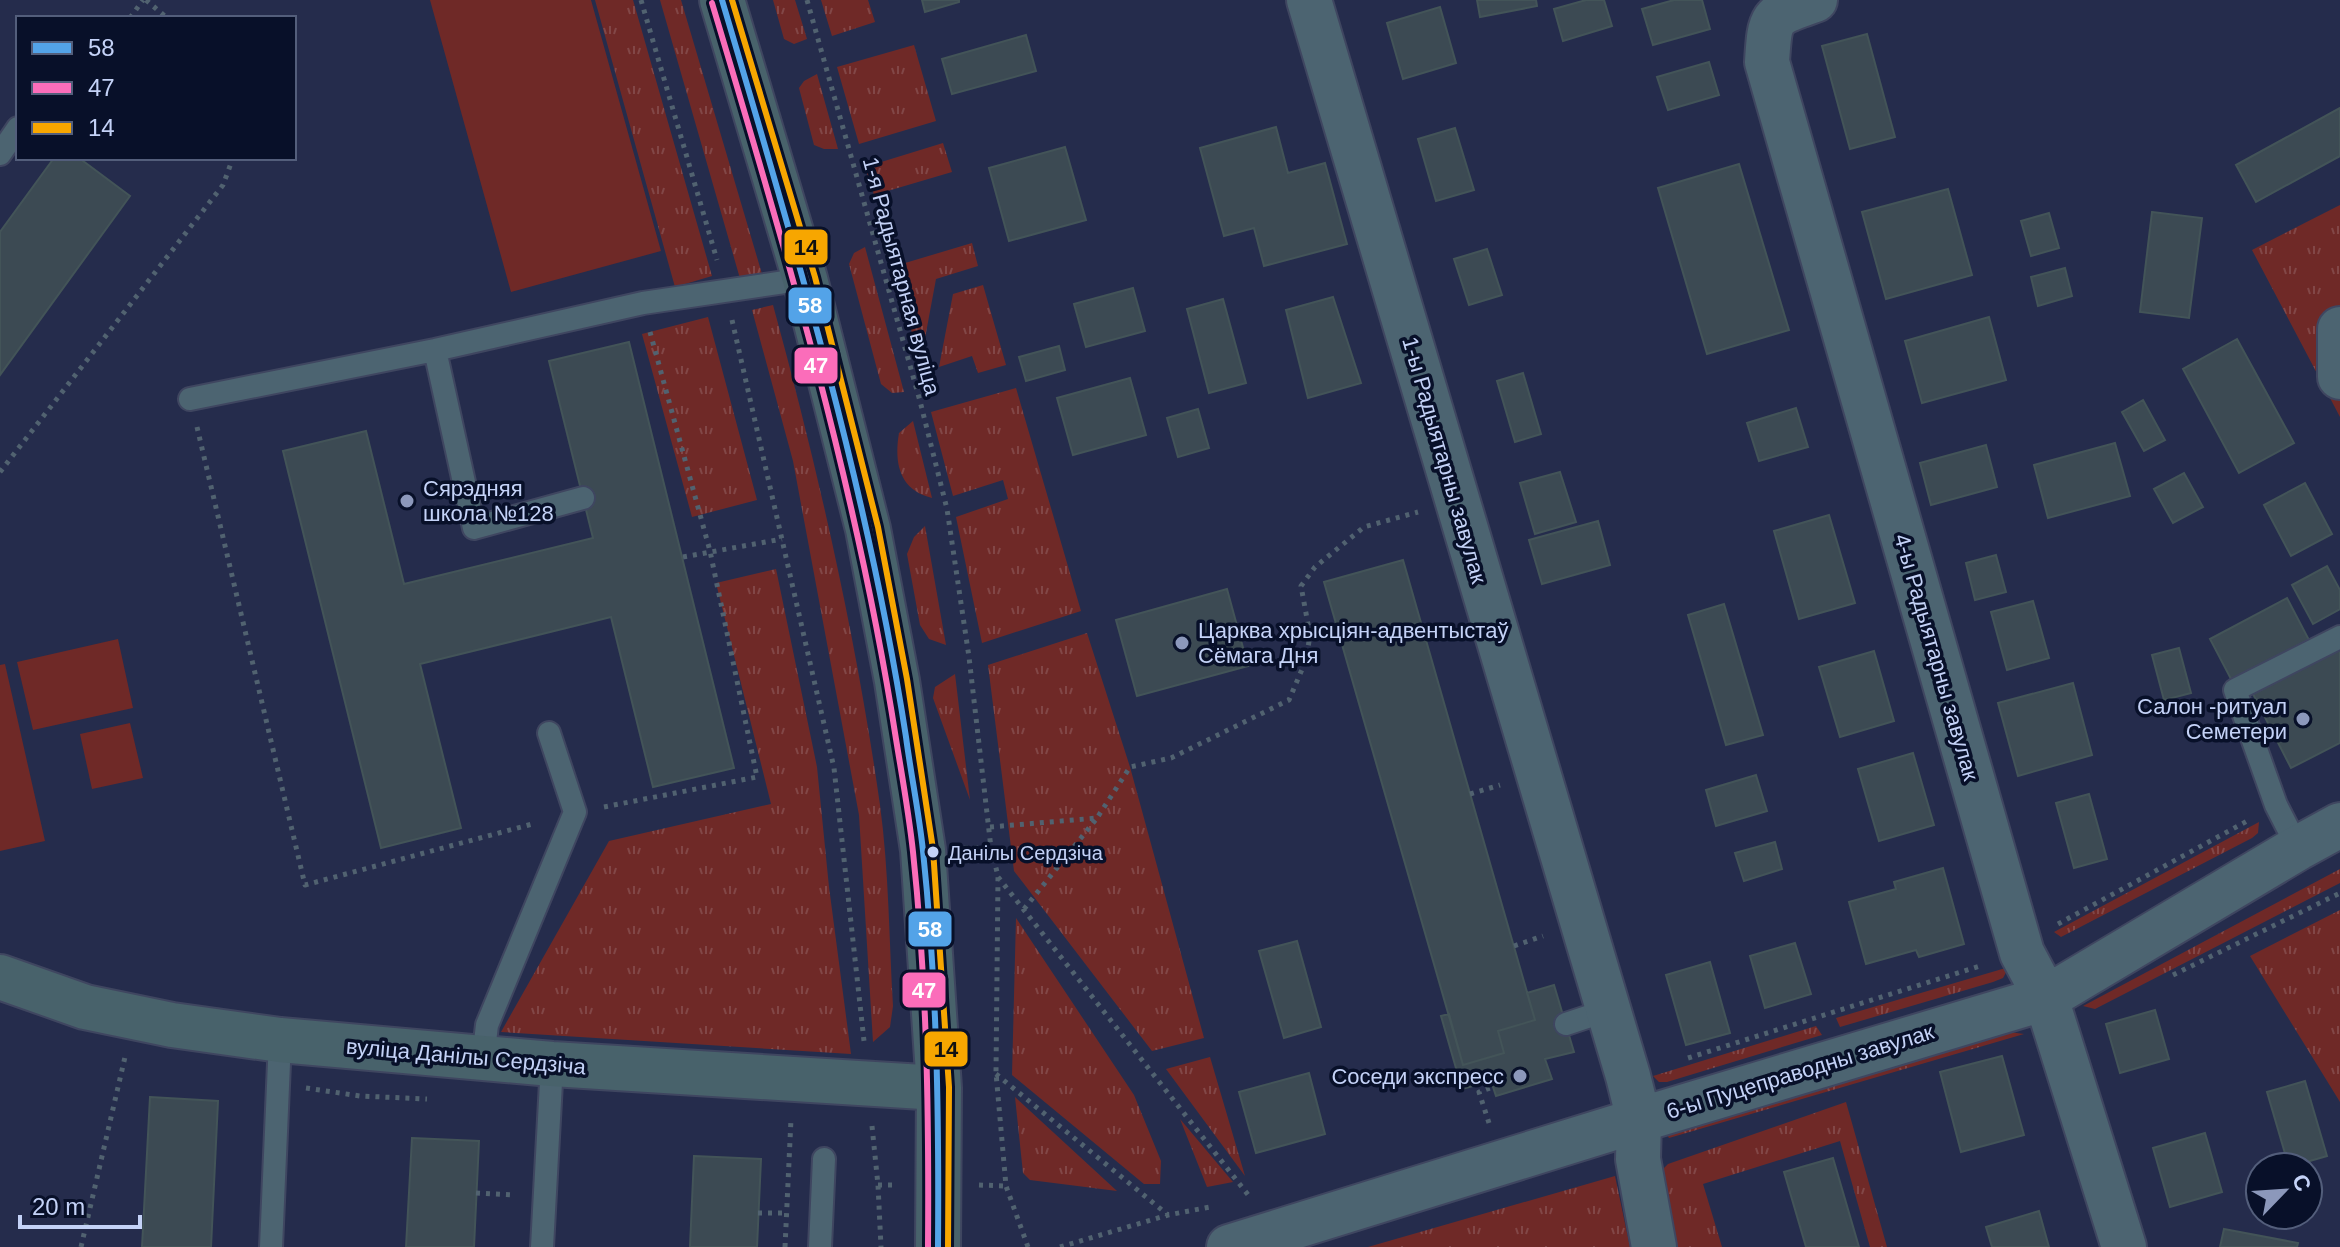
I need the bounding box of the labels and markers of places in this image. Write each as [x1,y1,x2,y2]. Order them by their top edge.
place label: Сярэдняя школа №128 [423,476,554,526]
marker: Сярэдняя школа №128 [398,492,416,510]
place label: Царква хрысціян-адвентыстаў Сёмага Дня [1198,618,1508,668]
marker: Царква хрысціян-адвентыстаў Сёмага Дня [1173,634,1191,652]
place label: Салон -ритуал Семетери [2137,694,2287,744]
marker: Салон -ритуал Семетери [2294,710,2312,728]
place label: Данілы Сердзіча [948,842,1104,864]
marker: Данілы Сердзіча [925,844,941,860]
place label: Соседи экспресс [1331,1064,1504,1089]
marker: Соседи экспресс [1511,1067,1529,1085]

